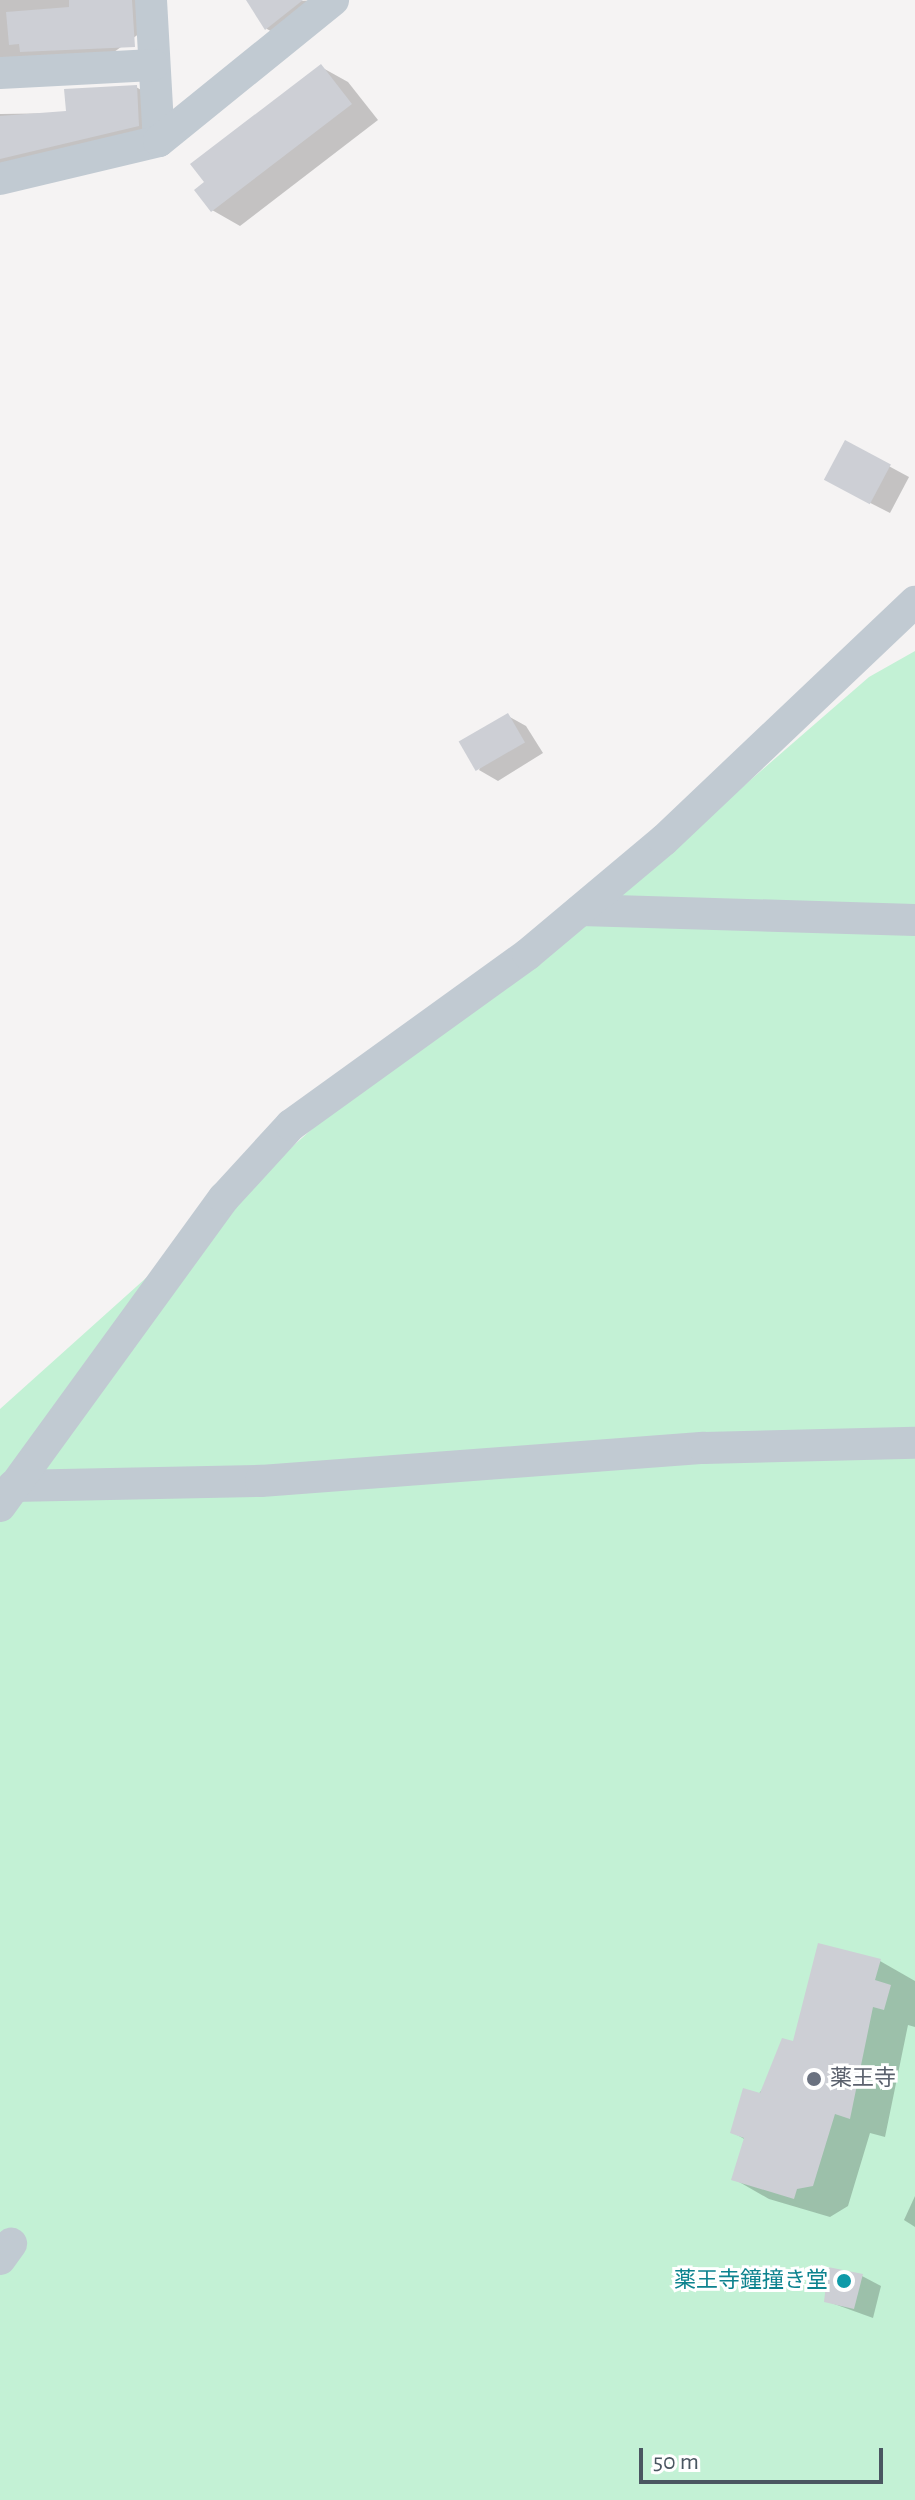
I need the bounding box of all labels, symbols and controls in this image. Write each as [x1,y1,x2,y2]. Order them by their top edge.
place label: 薬王寺 [830,2066,896,2092]
marker: 薬王寺 [805,2070,823,2088]
place label: 薬王寺鐘撞き堂 [674,2268,828,2294]
marker: 薬王寺鐘撞き堂 [835,2272,853,2290]
scale bar [643,2432,887,2482]
text: 50 m [653,2450,699,2474]

